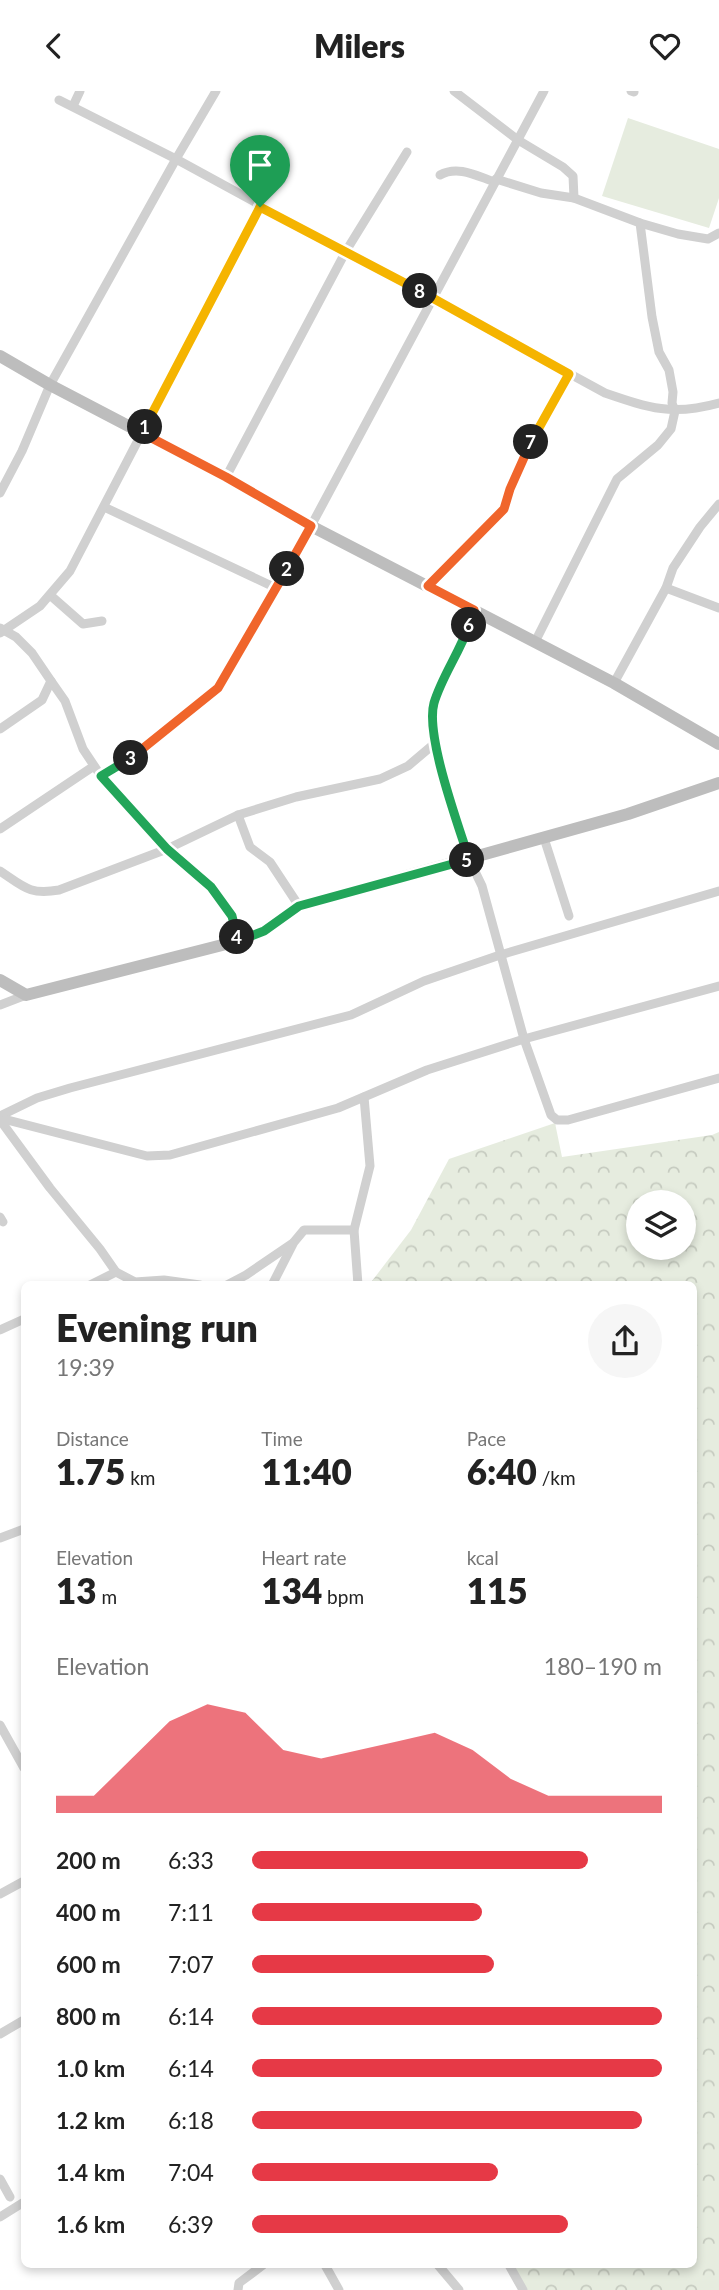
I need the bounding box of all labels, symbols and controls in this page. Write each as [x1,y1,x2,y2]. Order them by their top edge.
text: Milers [314,26,405,65]
icon: back [35,27,73,65]
icon: heart [646,27,684,65]
pin [230,135,290,207]
icon: arrive [241,146,279,184]
pin: 8 [402,273,438,309]
text: 8 [414,279,425,302]
pin: 1 [128,409,162,445]
text: 1 [139,415,150,438]
pin: 7 [514,425,548,459]
text: 7 [525,430,536,453]
pin: 2 [270,552,304,587]
text: 2 [281,557,292,580]
pin: 6 [452,607,486,643]
text: 6 [463,613,474,636]
pin: 3 [114,741,148,775]
text: 3 [125,746,136,769]
pin: 5 [449,843,484,877]
text: 5 [461,848,472,871]
pin: 4 [219,919,254,955]
text: 4 [231,925,242,948]
map controls [626,1190,696,1260]
button: layers [626,1190,696,1260]
text: Evening run [56,1304,258,1350]
button: share [588,1304,662,1378]
text: 19:39 [56,1353,115,1381]
text: Distance [56,1427,129,1450]
text: Time [261,1427,303,1450]
text: Pace [467,1427,506,1450]
text: 1.75 [56,1450,125,1492]
text: 11:40 [261,1450,352,1492]
text: 6:40 [467,1450,537,1492]
text: km [125,1466,155,1489]
text: /km [537,1466,576,1489]
text: Elevation [56,1546,133,1569]
text: Heart rate [261,1546,347,1569]
text: kcal [467,1546,499,1569]
text: 13 [56,1569,97,1611]
text: 134 [261,1569,322,1611]
text: 115 [467,1569,528,1611]
text: m [97,1585,117,1608]
text: bpm [322,1585,364,1608]
text: Elevation [56,1652,149,1680]
text: 180–190 m [544,1652,662,1680]
text: 200 m [56,1846,121,1874]
text: 6:33 [168,1846,214,1874]
text: 400 m [56,1898,121,1926]
text: 7:11 [168,1898,214,1926]
text: 600 m [56,1950,121,1978]
text: 7:07 [168,1950,214,1978]
text: 800 m [56,2002,121,2030]
text: 6:14 [168,2002,214,2030]
text: 1.0 km [56,2054,125,2082]
text: 6:14 [168,2054,214,2082]
text: 1.2 km [56,2106,125,2134]
text: 6:18 [168,2106,214,2134]
text: 1.4 km [56,2158,125,2186]
text: 7:04 [168,2158,214,2186]
text: 1.6 km [56,2210,125,2238]
text: 6:39 [168,2210,214,2238]

